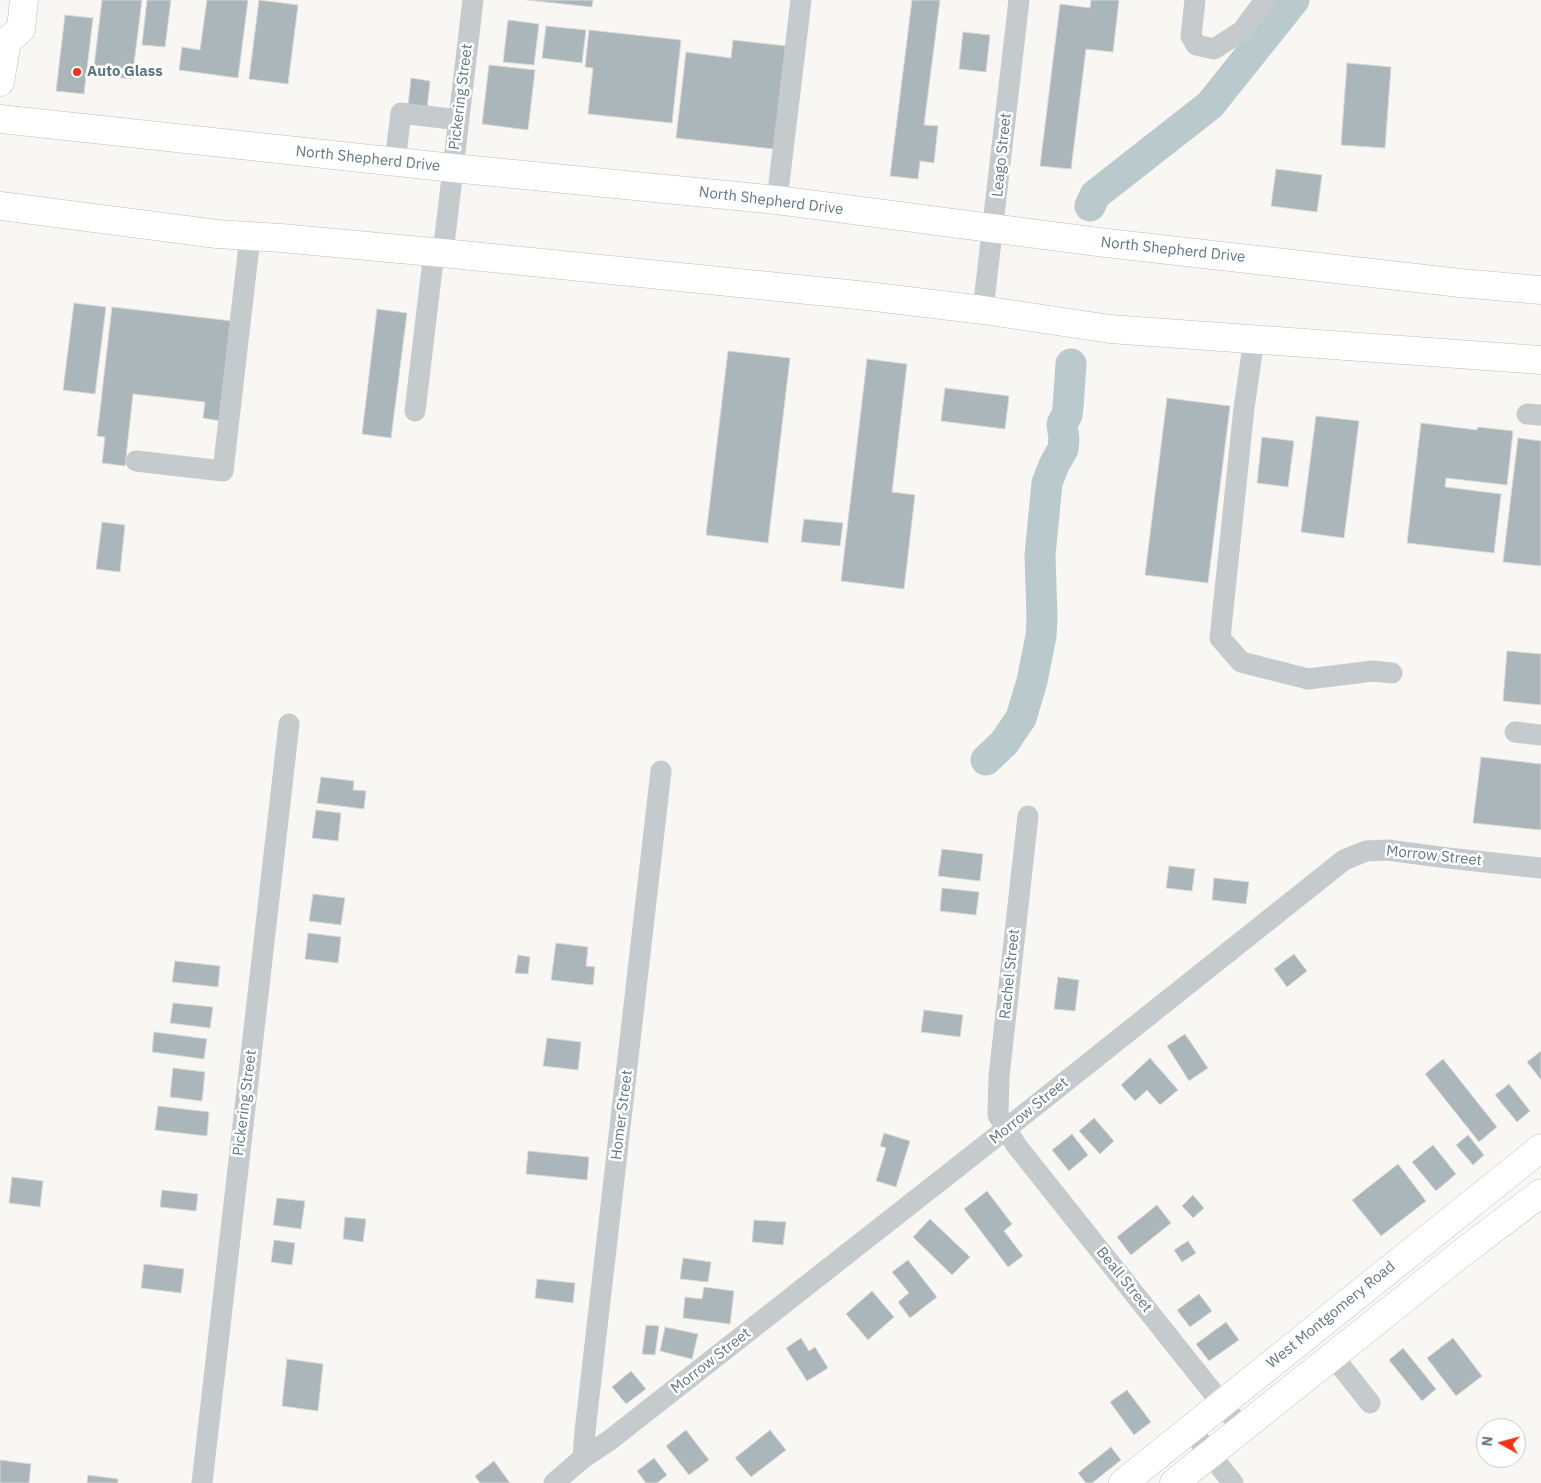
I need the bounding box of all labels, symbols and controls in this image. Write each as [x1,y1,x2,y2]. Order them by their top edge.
street label: Pickering Street [446,43,476,151]
place label: Auto Glass [87,63,163,81]
marker: Auto Glass [71,66,83,78]
street label: Leago Street [989,112,1015,198]
street label: North Shepherd Drive [295,142,441,176]
street label: North Shepherd Drive [698,183,844,219]
street label: North Shepherd Drive [1100,233,1246,267]
street label: Morrow Street [1385,842,1483,870]
street label: Rachel Street [996,928,1024,1020]
street label: Pickering Street [230,1049,260,1157]
street label: Homer Street [608,1069,636,1161]
street label: Morrow Street [986,1074,1072,1148]
street label: Beall Street [1092,1244,1156,1316]
street label: West Montgomery Road [1263,1258,1399,1372]
street label: Morrow Street [668,1324,754,1398]
north arrow [1476,1418,1526,1468]
text: N [1478,1435,1497,1447]

